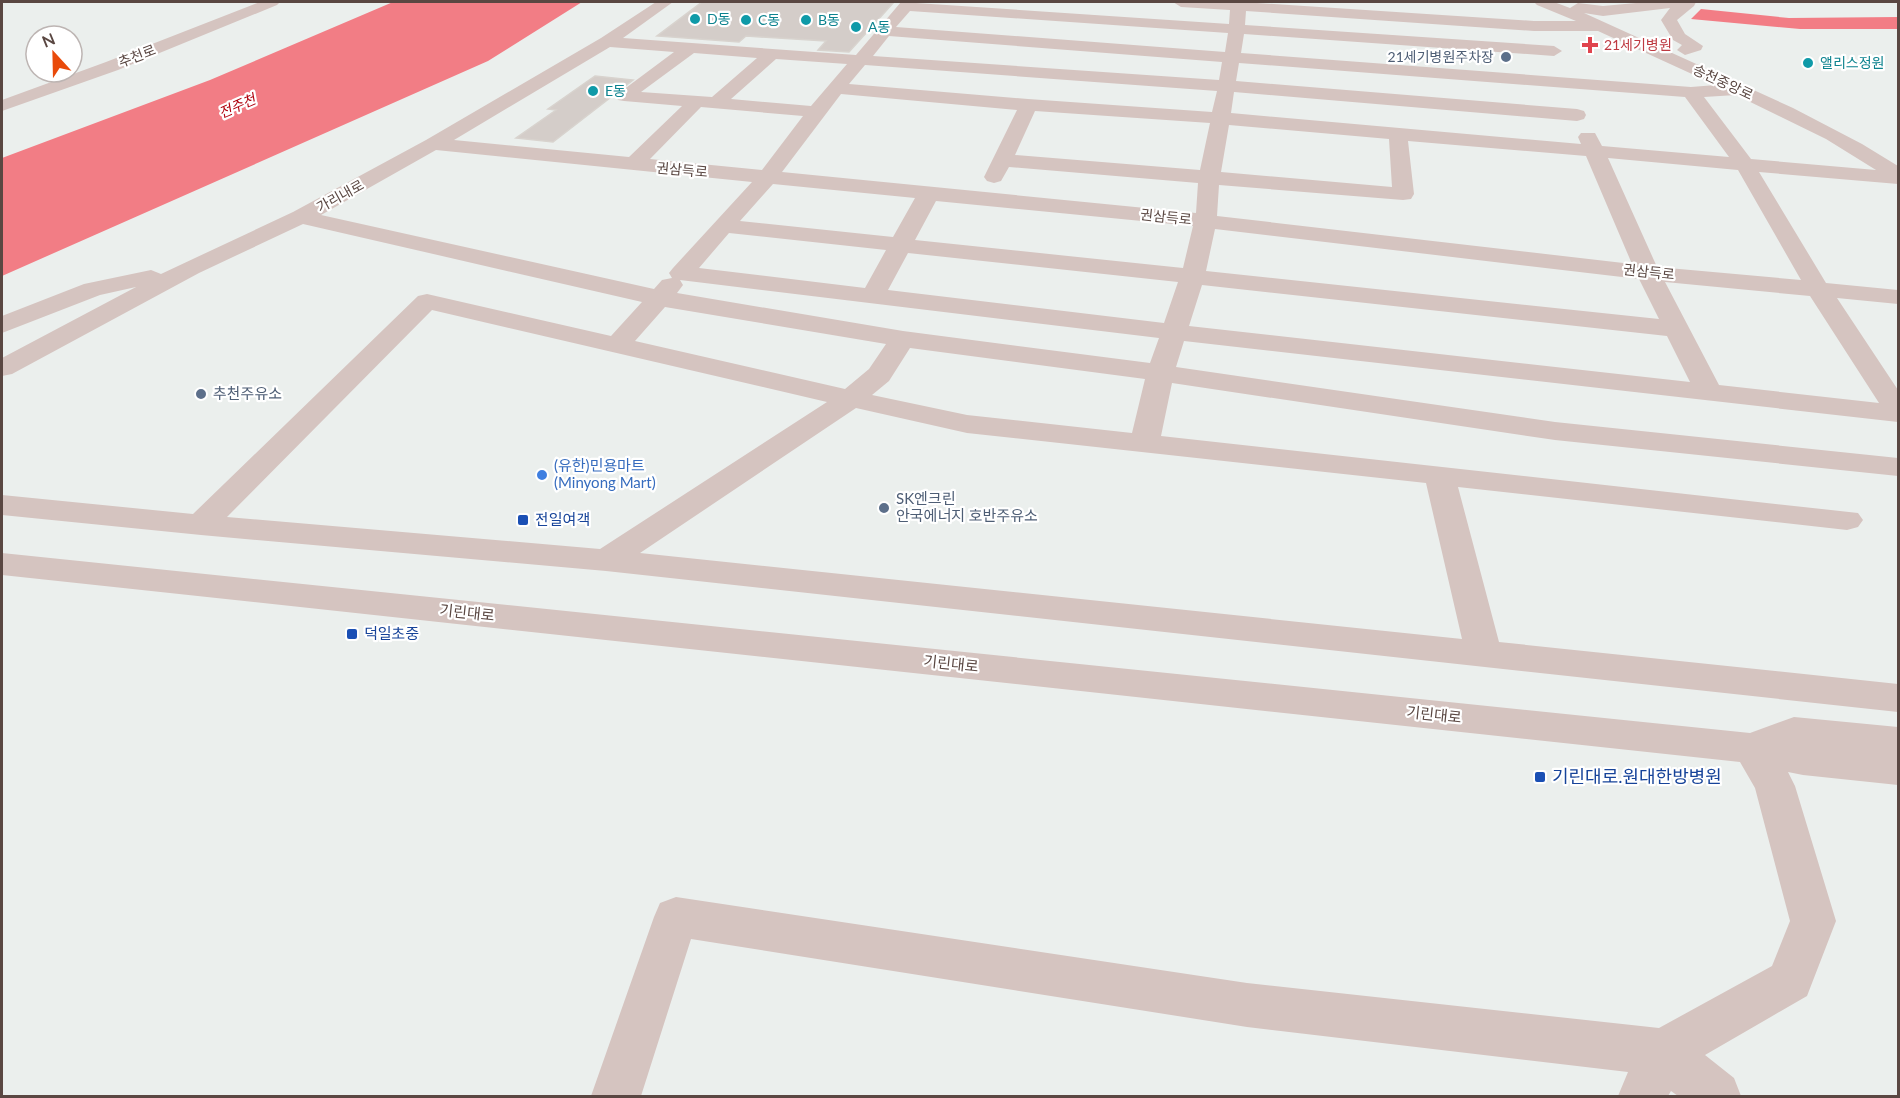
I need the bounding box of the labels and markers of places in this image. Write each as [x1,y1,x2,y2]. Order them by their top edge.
place label: D동 [707,10,731,27]
place label: C동 [758,11,780,28]
place label: B동 [818,11,840,28]
marker: D동 [688,12,702,26]
marker: C동 [739,13,753,27]
marker: B동 [799,13,813,27]
place label: A동 [868,18,890,35]
marker: A동 [849,20,863,34]
marker: 21세기병원 [1581,36,1599,54]
place label: 21세기병원 [1604,36,1672,53]
place label: 21세기병원주차장 [1388,48,1494,65]
marker: 21세기병원주차장 [1499,50,1513,64]
place label: 앨리스정원 [1820,54,1884,71]
marker: 앨리스정원 [1801,56,1815,70]
place label: E동 [605,82,626,99]
marker: E동 [586,84,600,98]
place label: 추천주유소 [213,384,282,402]
marker: 추천주유소 [194,387,208,401]
place label: (유한)민용마트 (Minyong Mart) [554,456,656,491]
marker: (유한)민용마트 (Minyong Mart) [535,468,549,482]
place label: SK엔크린 안국에너지 호반주유소 [896,489,1038,524]
marker: SK엔크린 안국에너지 호반주유소 [877,501,891,515]
place label: 전일여객 [535,510,590,528]
marker: 전일여객 [516,513,530,527]
place label: 덕일초중 [364,624,419,642]
marker: 덕일초중 [345,627,359,641]
place label: 기린대로.원대한방병원 [1552,765,1722,787]
marker: 기린대로.원대한방병원 [1533,770,1547,784]

